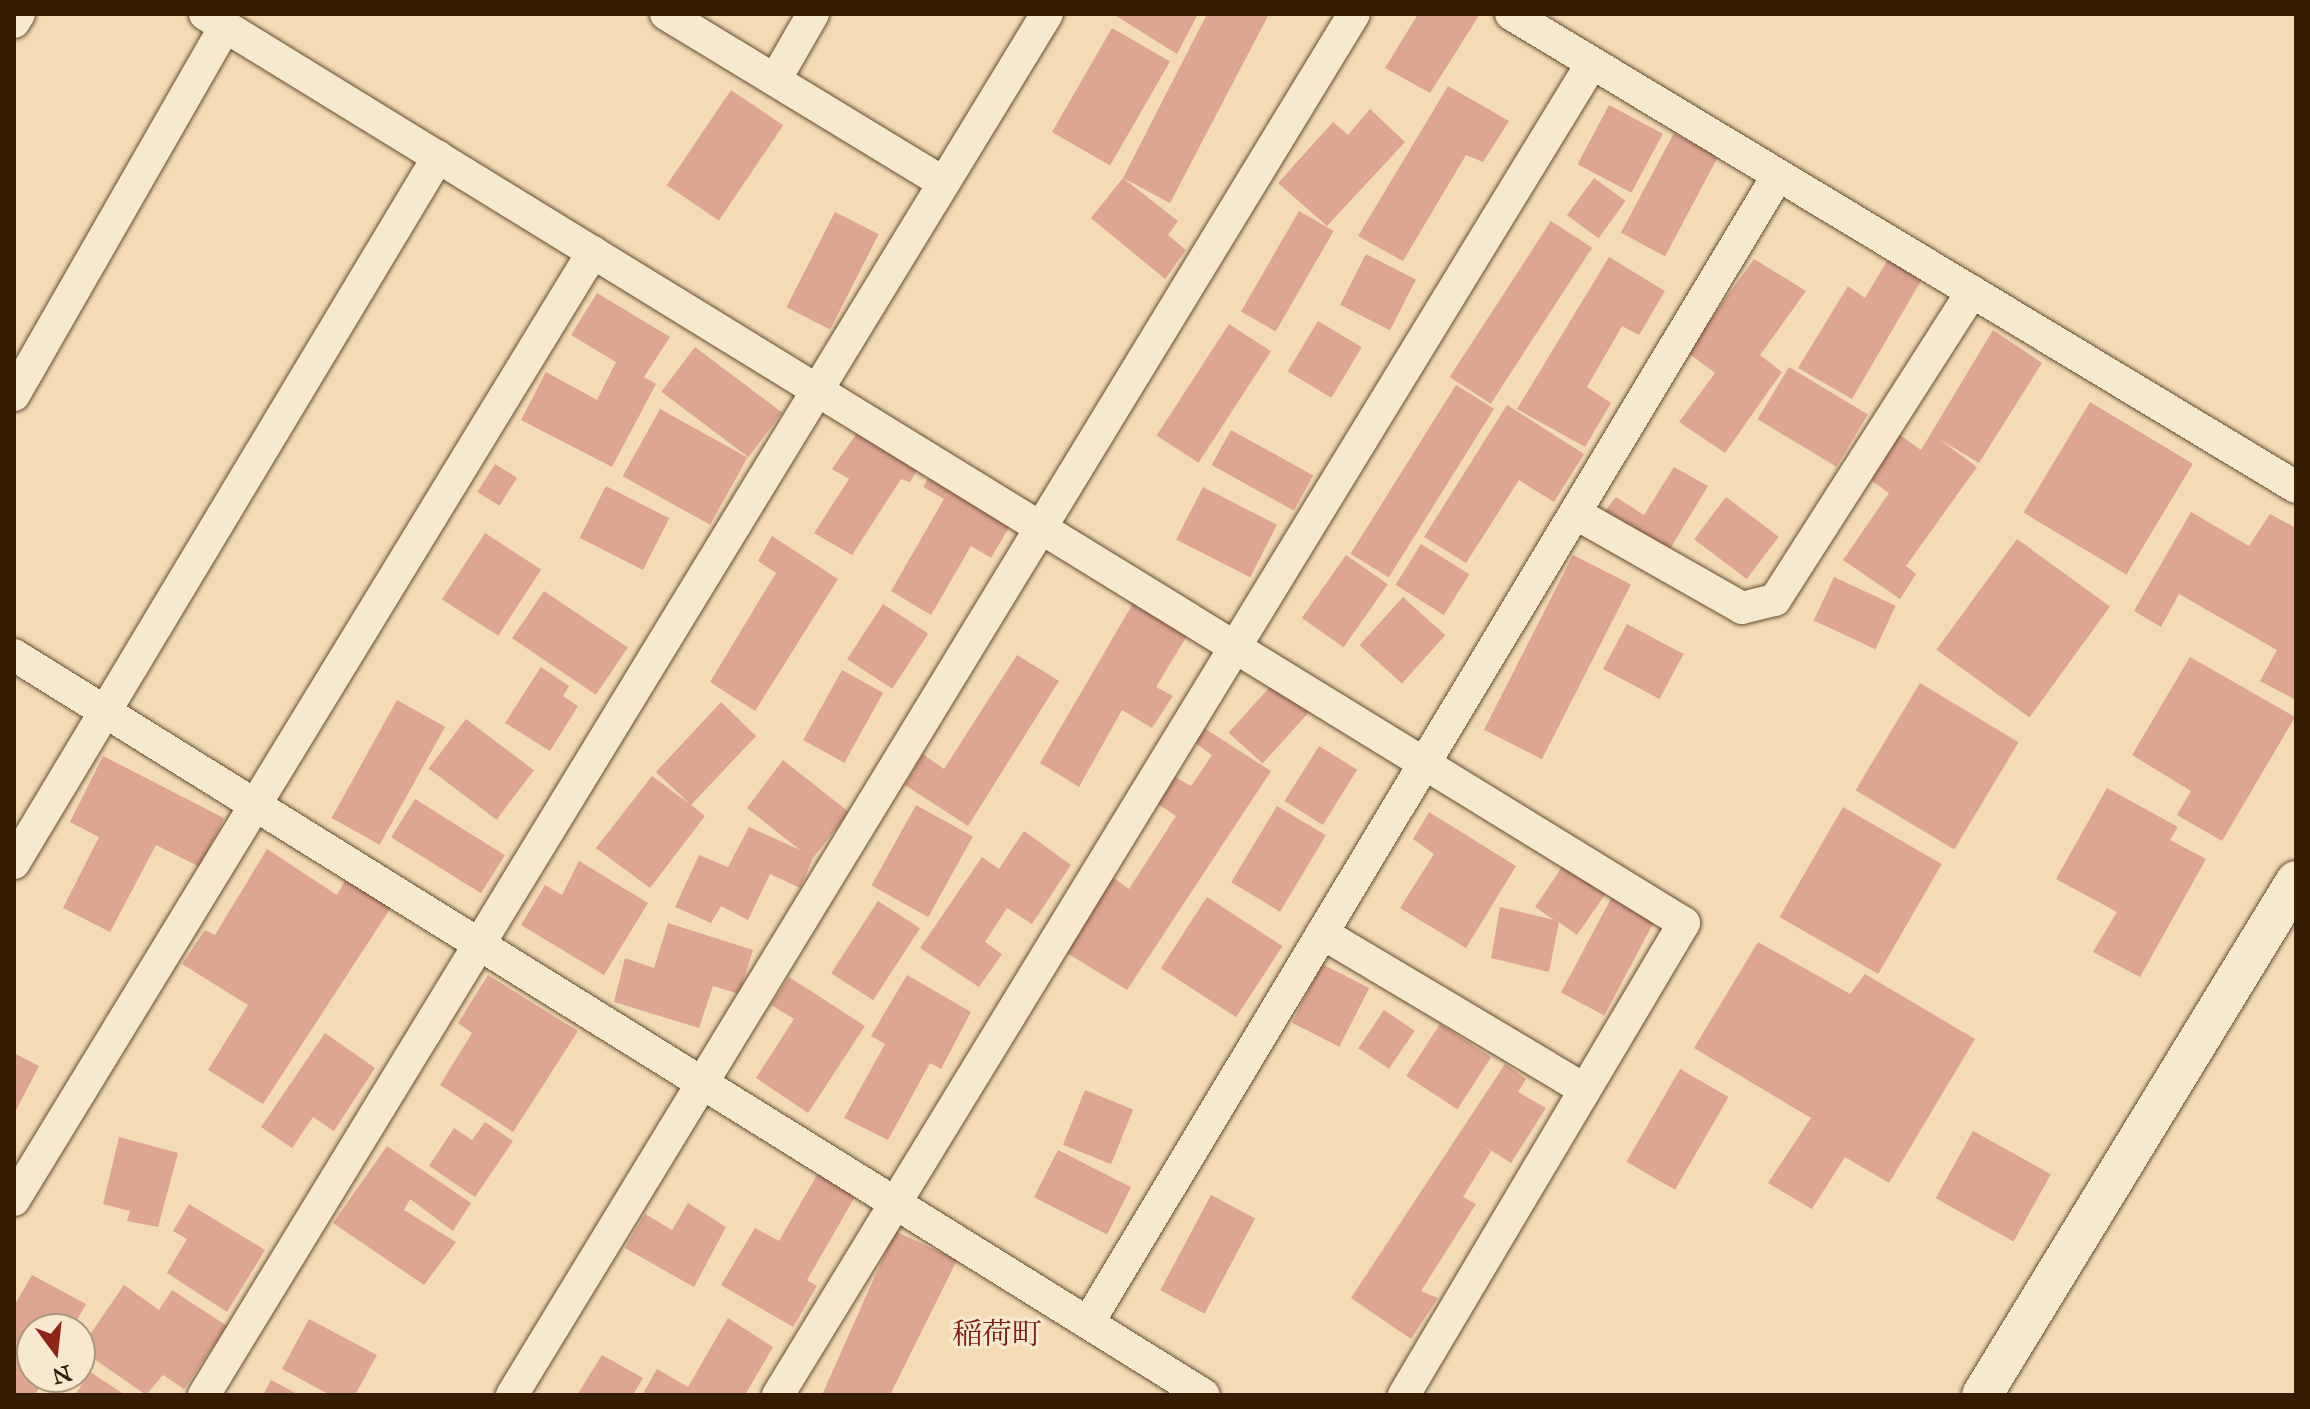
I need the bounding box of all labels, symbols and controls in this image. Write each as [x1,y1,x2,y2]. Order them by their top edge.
north arrow [16,1313,96,1393]
district label: 稲荷町 [952,1316,1042,1352]
text: N [49,1359,74,1390]

